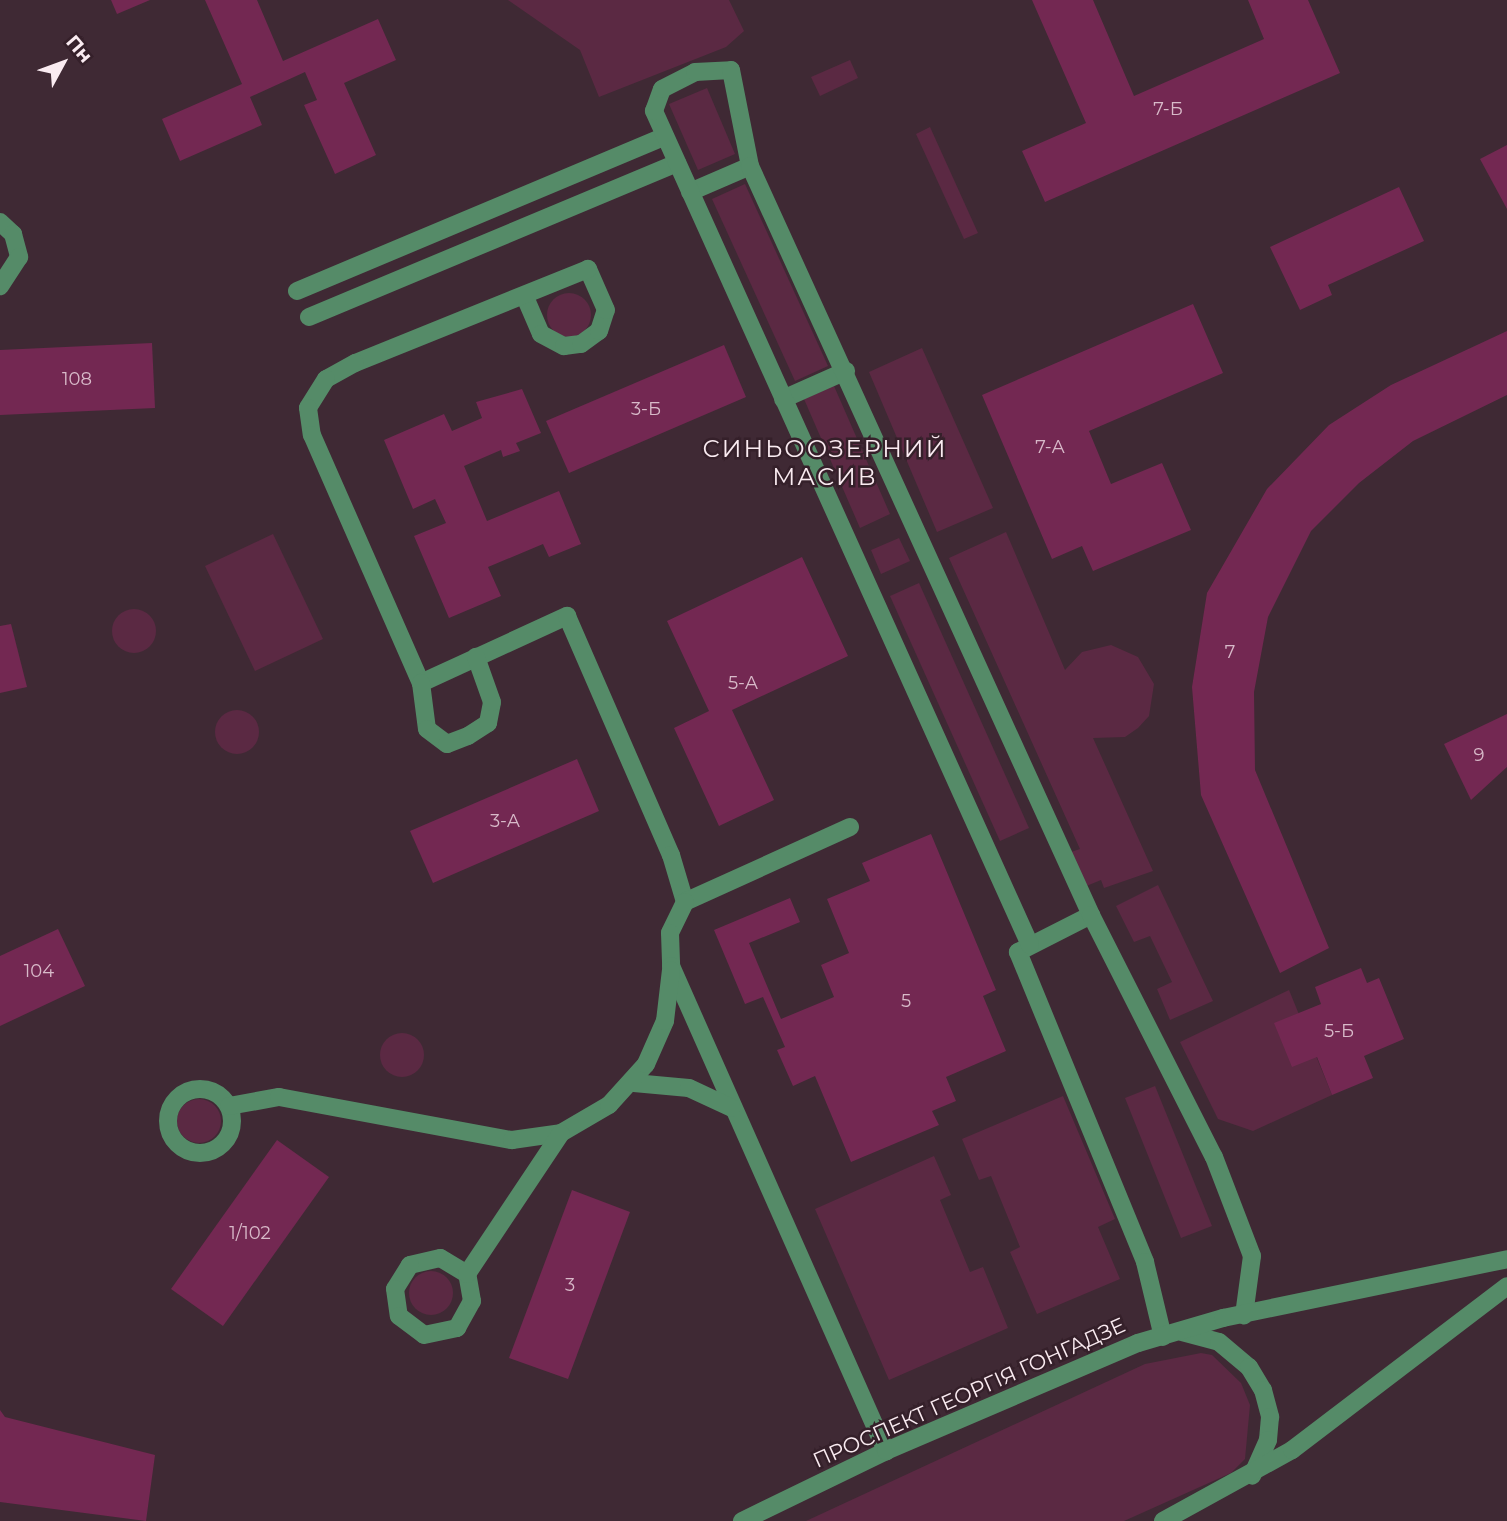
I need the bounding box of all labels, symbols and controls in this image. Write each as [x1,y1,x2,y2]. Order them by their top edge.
north arrow [28,28,98,98]
text: Пн [61,31,97,67]
house number: 7-Б [1153,98,1183,120]
house number: 108 [62,368,92,390]
house number: 3-Б [631,398,661,420]
district label: СИНЬООЗЕРНИЙ МАСИВ [704,435,946,491]
house number: 7-А [1035,436,1065,458]
house number: 7 [1225,641,1235,663]
house number: 5-А [728,672,758,694]
house number: 9 [1474,744,1484,766]
house number: 3-А [490,810,520,832]
house number: 104 [24,960,54,982]
house number: 5 [901,990,911,1012]
house number: 5-Б [1324,1020,1354,1042]
house number: 1/102 [229,1222,271,1244]
house number: 3 [565,1274,575,1296]
street label: ПРОСПЕКТ ГЕОРГІЯ ГОНГАДЗЕ [809,1313,1129,1473]

